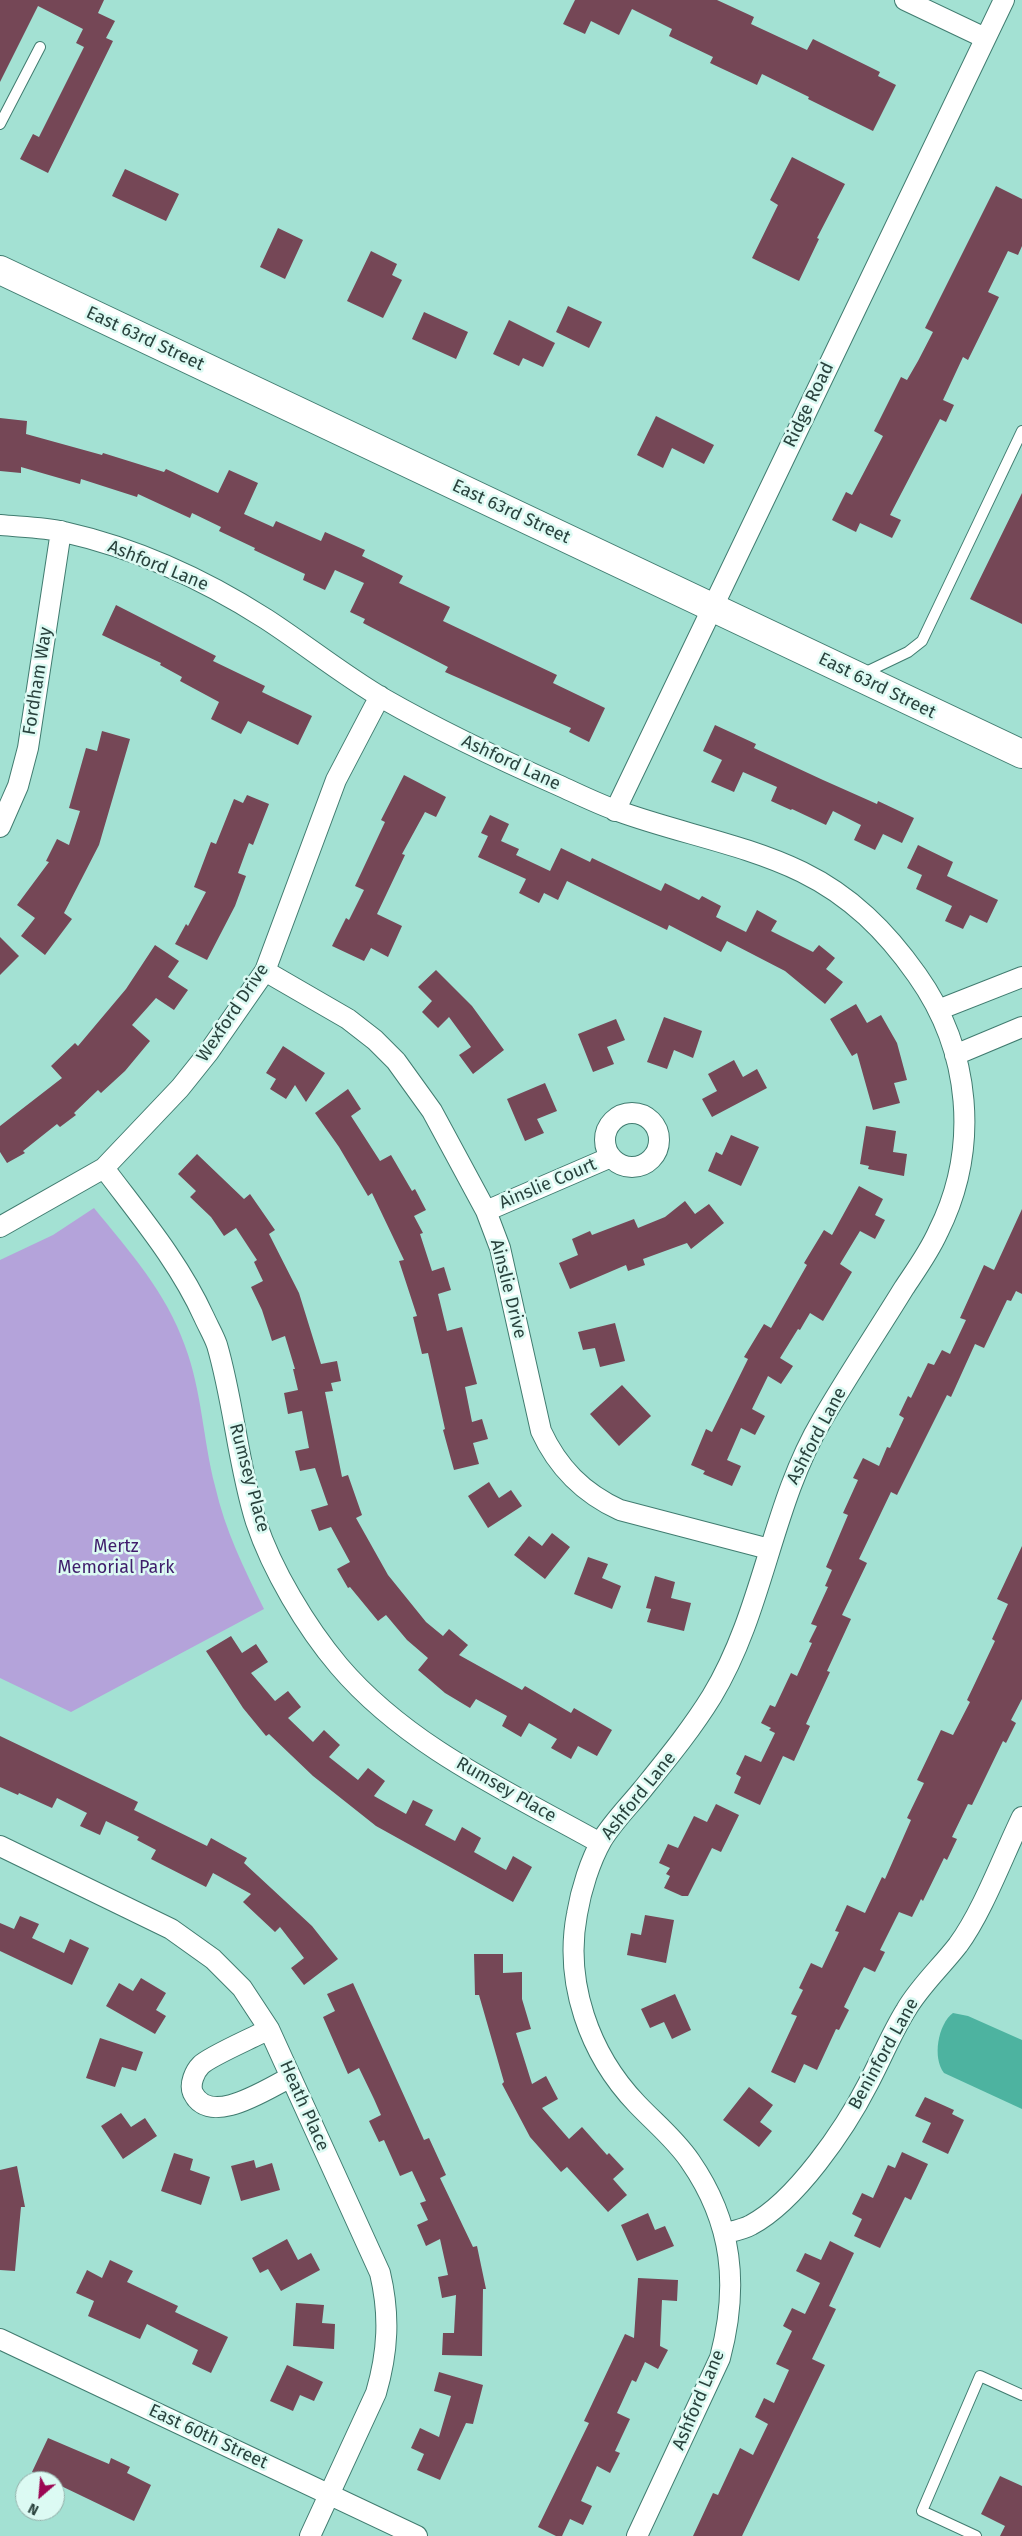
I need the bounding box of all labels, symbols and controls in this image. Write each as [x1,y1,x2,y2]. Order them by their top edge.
street label: East 63rd Street [82,302,208,376]
street label: Ridge Road [779,359,839,451]
street label: East 63rd Street [448,475,574,549]
street label: Ashford Lane [105,536,211,596]
street label: Fordham Way [19,625,57,737]
street label: East 63rd Street [815,648,939,724]
street label: Ashford Lane [458,731,564,795]
street label: Wexford Drive [192,960,274,1066]
street label: Ainslie Court [496,1154,600,1214]
street label: Ainslie Drive [485,1237,531,1341]
street label: Ashford Lane [782,1384,852,1488]
street label: Rumsey Place [224,1421,274,1535]
park label: Mertz Memorial Park [58,1536,174,1578]
street label: Ashford Lane [597,1748,681,1844]
street label: Rumsey Place [452,1753,560,1827]
street label: Beninford Lane [844,1994,924,2114]
street label: Heath Place [274,2057,334,2155]
street label: Ashford Lane [668,2347,730,2453]
street label: East 60th Street [145,2400,271,2474]
north arrow [15,2471,65,2521]
text: N [25,2499,41,2519]

